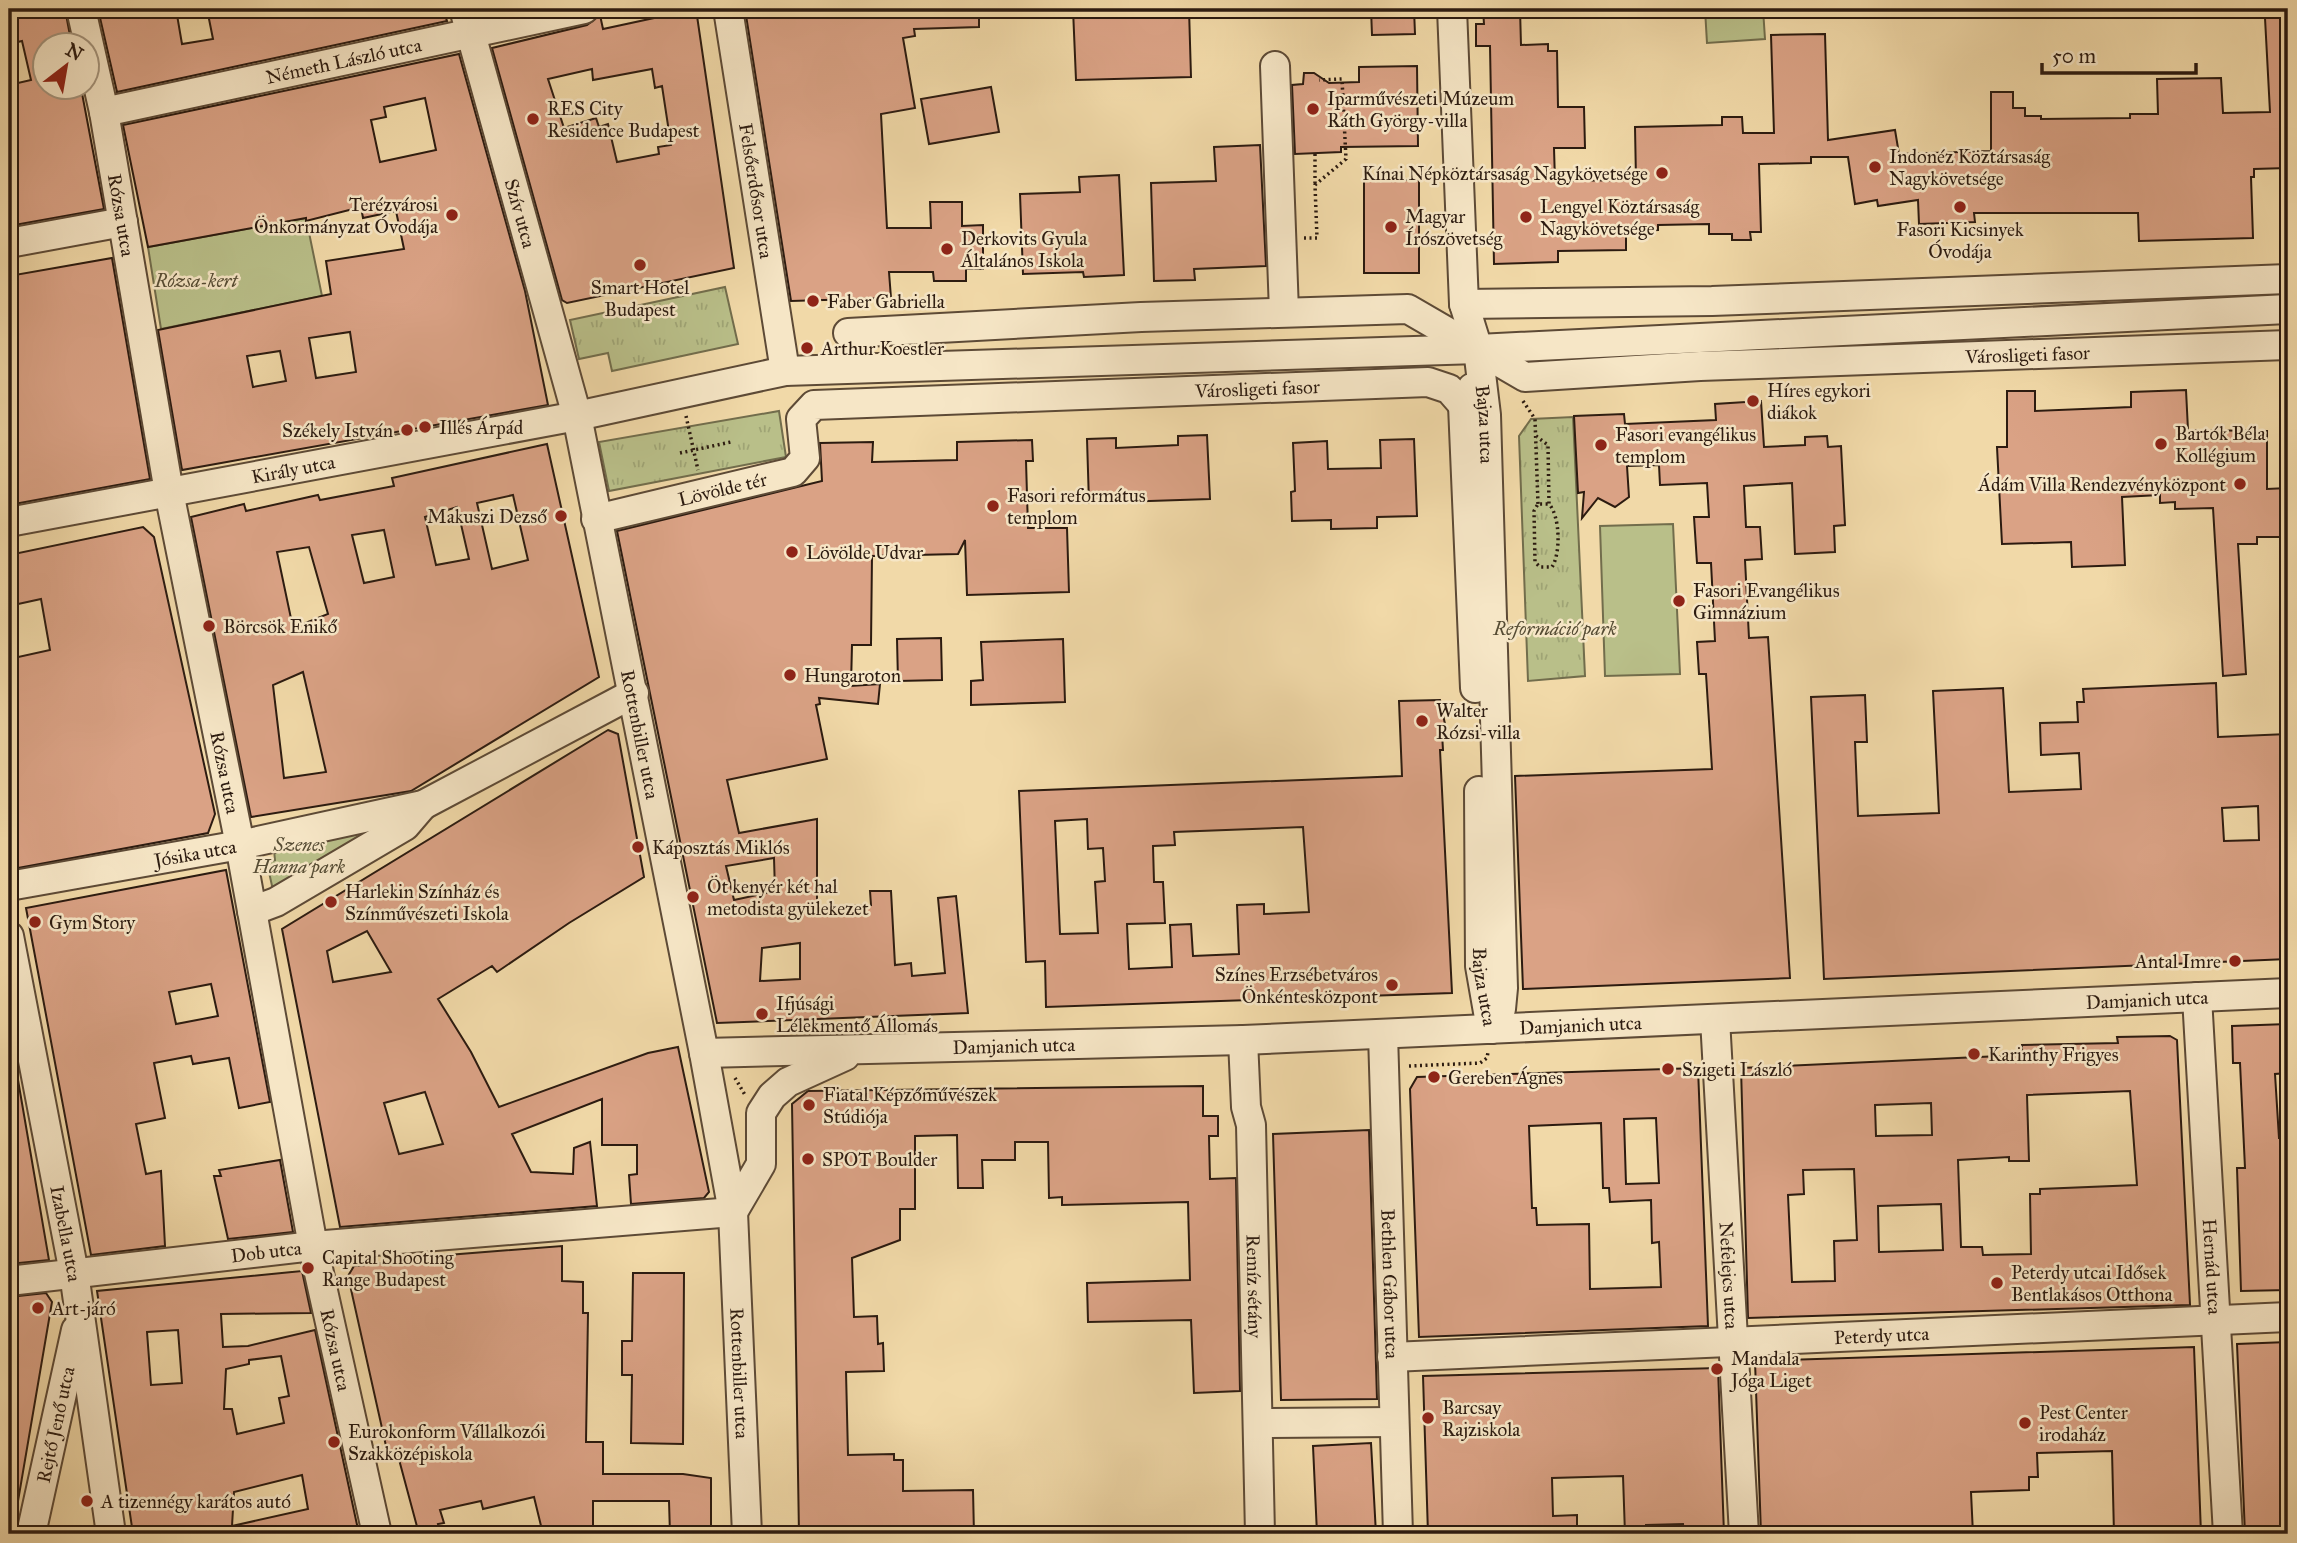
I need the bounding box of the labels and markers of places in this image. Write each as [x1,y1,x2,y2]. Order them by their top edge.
place label: Iparművészeti Múzeum Ráth György-villa [1327,87,1514,133]
place label: RES City Residence Budapest [547,97,700,142]
marker: Iparművészeti Múzeum Ráth György-villa [1305,101,1321,117]
marker: RES City Residence Budapest [525,111,541,127]
place label: Indonéz Köztársaság Nagykövetsége [1889,145,2050,191]
marker: Indonéz Köztársaság Nagykövetsége [1867,159,1883,175]
place label: Kínai Népköztársaság Nagykövetsége [1362,162,1648,186]
marker: Kínai Népköztársaság Nagykövetsége [1654,165,1670,181]
place label: Terézvárosi Önkormányzat Óvodája [254,193,439,238]
place label: Lengyel Köztársaság Nagykövetsége [1540,195,1699,241]
marker: Fasori Kicsinyek Óvodája [1952,199,1968,215]
place label: Magyar Írószövetség [1405,205,1503,251]
marker: Terézvárosi Önkormányzat Óvodája [444,207,460,223]
marker: Lengyel Köztársaság Nagykövetsége [1518,209,1534,225]
place label: Fasori Kicsinyek Óvodája [1896,218,2024,263]
marker: Magyar Írószövetség [1383,219,1399,235]
place label: Derkovits Gyula Általános Iskola [960,227,1088,272]
marker: Derkovits Gyula Általános Iskola [939,241,955,257]
marker: Smart Hotel Budapest [632,257,648,273]
place label: Smart Hotel Budapest [591,276,690,321]
place label: Faber Gabriella [827,290,946,313]
marker: Faber Gabriella [805,293,821,309]
place label: Arthur Koestler [820,337,945,360]
marker: Arthur Koestler [799,340,815,356]
place label: Híres egykori diákok [1767,379,1871,424]
marker: Híres egykori diákok [1745,393,1761,409]
place label: Illés Árpád [439,415,524,439]
place label: Székely István [282,419,393,442]
marker: Illés Árpád [417,419,433,435]
marker: Székely István [399,422,415,438]
place label: Bartók Béla Kollégium [2175,422,2267,468]
place label: Fasori evangélikus templom [1615,423,1756,468]
marker: Bartók Béla Kollégium [2153,436,2169,452]
marker: Fasori evangélikus templom [1593,437,1609,453]
place label: Ádám Villa Rendezvényközpont [1977,472,2226,496]
marker: Ádám Villa Rendezvényközpont [2232,476,2248,492]
place label: Fasori református templom [1007,484,1146,529]
marker: Fasori református templom [985,498,1001,514]
place label: Makuszi Dezső [427,505,547,528]
marker: Makuszi Dezső [553,508,569,524]
place label: Lövölde Udvar [806,541,924,564]
marker: Lövölde Udvar [784,544,800,560]
place label: Fasori Evangélikus Gimnázium [1693,579,1840,624]
marker: Fasori Evangélikus Gimnázium [1671,593,1687,609]
place label: Börcsök Enikő [223,615,337,638]
marker: Börcsök Enikő [201,618,217,634]
place label: Hungaroton [804,664,901,688]
marker: Hungaroton [782,667,798,683]
place label: Walter Rózsi-villa [1436,699,1521,744]
marker: Walter Rózsi-villa [1414,713,1430,729]
place label: Káposztás Miklós [652,836,790,859]
marker: Káposztás Miklós [630,839,646,855]
place label: Öt kenyér két hal metodista gyülekezet [707,875,869,921]
place label: Harlekin Színház és Színművészeti Iskola [345,880,510,925]
marker: Öt kenyér két hal metodista gyülekezet [685,889,701,905]
marker: Harlekin Színház és Színművészeti Iskola [323,894,339,910]
place label: Gym Story [49,911,136,934]
marker: Gym Story [27,914,43,930]
place label: Antal Imre [2134,950,2221,973]
marker: Antal Imre [2227,953,2243,969]
place label: Színes Erzsébetváros Önkéntesközpont [1215,963,1378,1008]
marker: Színes Erzsébetváros Önkéntesközpont [1384,977,1400,993]
place label: Ifjúsági Lélekmentő Állomás [776,992,938,1037]
marker: Ifjúsági Lélekmentő Állomás [754,1006,770,1022]
place label: Karinthy Frigyes [1988,1043,2119,1067]
marker: Karinthy Frigyes [1966,1046,1982,1062]
place label: Szigeti László [1682,1058,1793,1082]
marker: Szigeti László [1660,1061,1676,1077]
place label: Gereben Ágnes [1448,1065,1563,1090]
marker: Gereben Ágnes [1426,1069,1442,1085]
place label: Fiatal Képzőművészek Stúdiója [823,1083,997,1128]
marker: Fiatal Képzőművészek Stúdiója [801,1097,817,1113]
place label: SPOT Boulder [822,1148,938,1171]
marker: SPOT Boulder [800,1151,816,1167]
place label: Capital Shooting Range Budapest [322,1246,454,1292]
marker: Capital Shooting Range Budapest [300,1260,316,1276]
place label: Peterdy utcai Idősek Bentlakásos Otthona [2011,1261,2174,1306]
marker: Peterdy utcai Idősek Bentlakásos Otthona [1989,1275,2005,1291]
place label: Art-járó [51,1297,116,1320]
marker: Art-járó [30,1300,46,1316]
place label: Mandala Jóga Liget [1729,1347,1812,1393]
marker: Mandala Jóga Liget [1709,1361,1725,1377]
place label: Barcsay Rajziskola [1442,1396,1521,1441]
place label: Pest Center irodaház [2039,1401,2129,1446]
marker: Barcsay Rajziskola [1420,1410,1436,1426]
marker: Pest Center irodaház [2017,1415,2033,1431]
place label: Eurokonform Vállalkozói Szakközépiskola [348,1420,545,1465]
marker: Eurokonform Vállalkozói Szakközépiskola [326,1434,342,1450]
place label: A tizennégy karátos autó [100,1490,291,1514]
marker: A tizennégy karátos autó [79,1493,95,1509]

